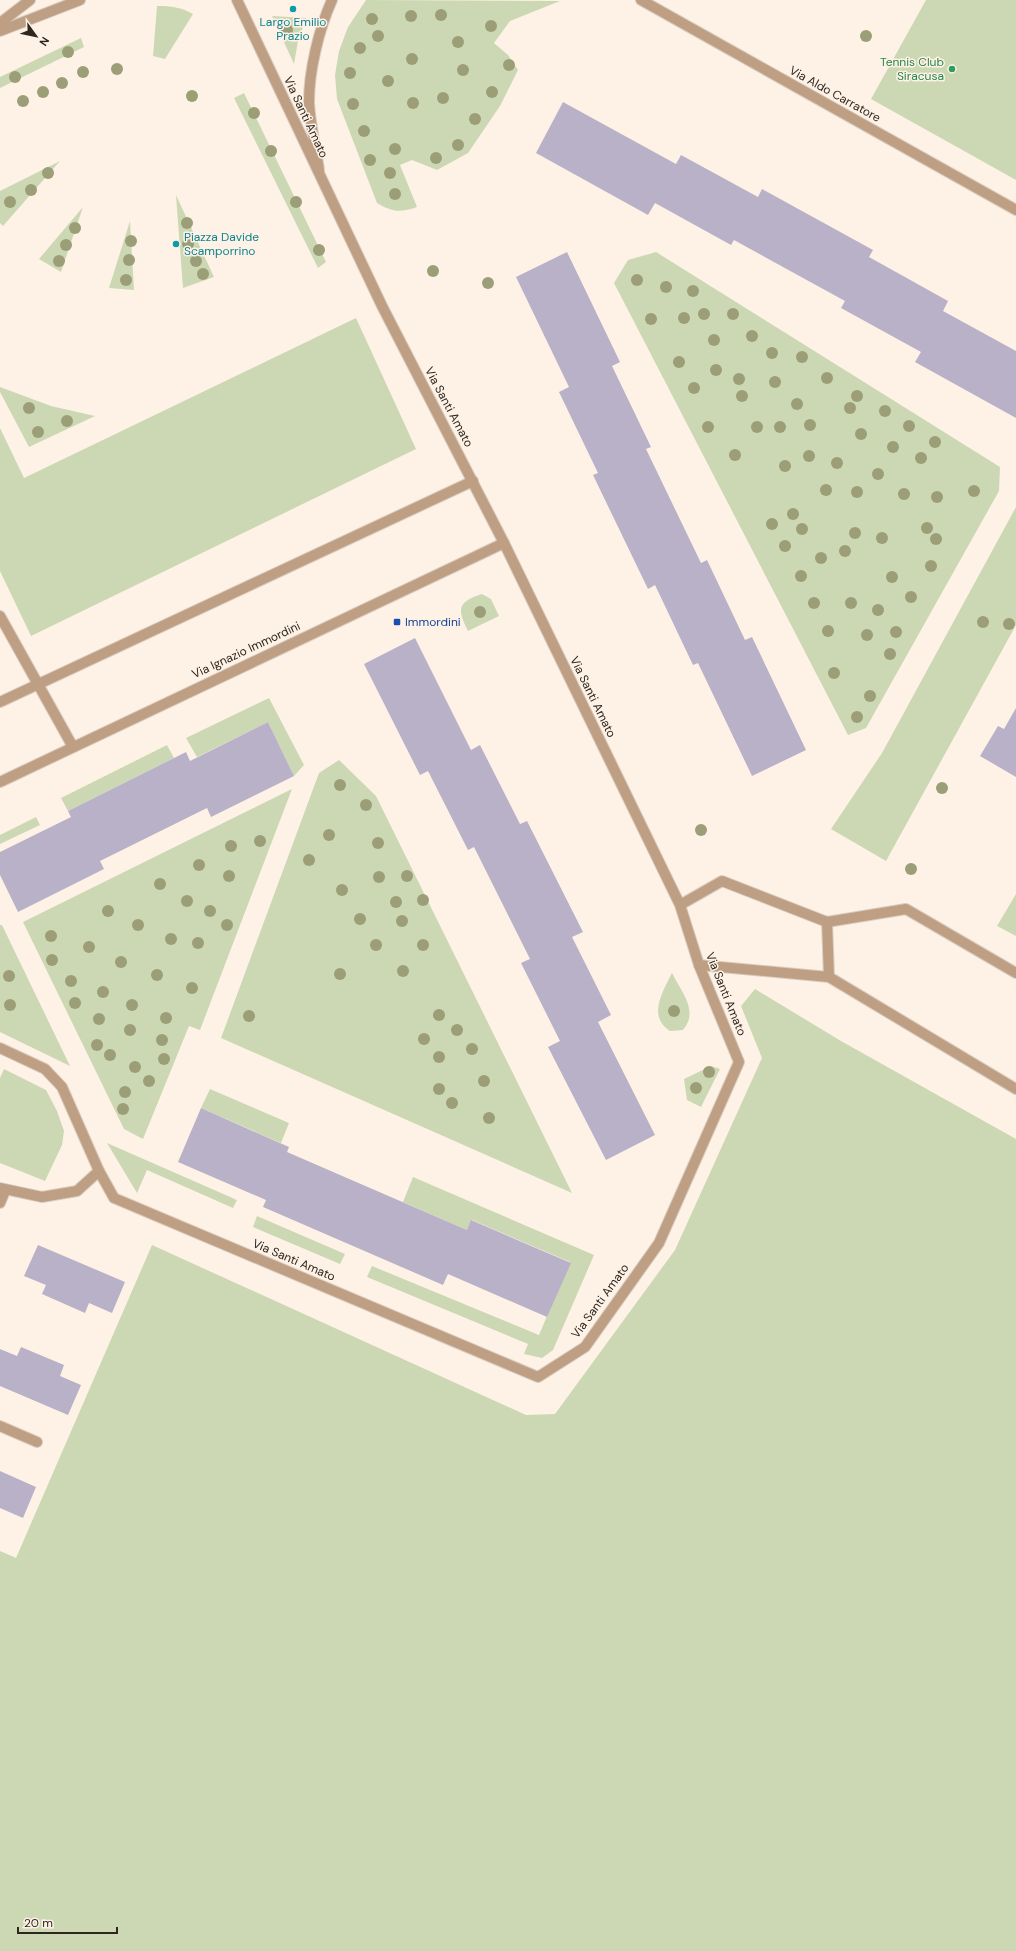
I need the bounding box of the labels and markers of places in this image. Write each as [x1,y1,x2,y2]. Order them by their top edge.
marker: Largo Emilio Prazio [288,4,298,14]
place label: Largo Emilio Prazio [260,14,326,44]
place label: Tennis Club Siracusa [880,54,944,84]
marker: Tennis Club Siracusa [947,64,957,74]
place label: Piazza Davide Scamporrino [184,229,259,259]
marker: Piazza Davide Scamporrino [171,239,181,249]
place label: Immordini [405,614,461,630]
marker: Immordini [392,617,402,627]

